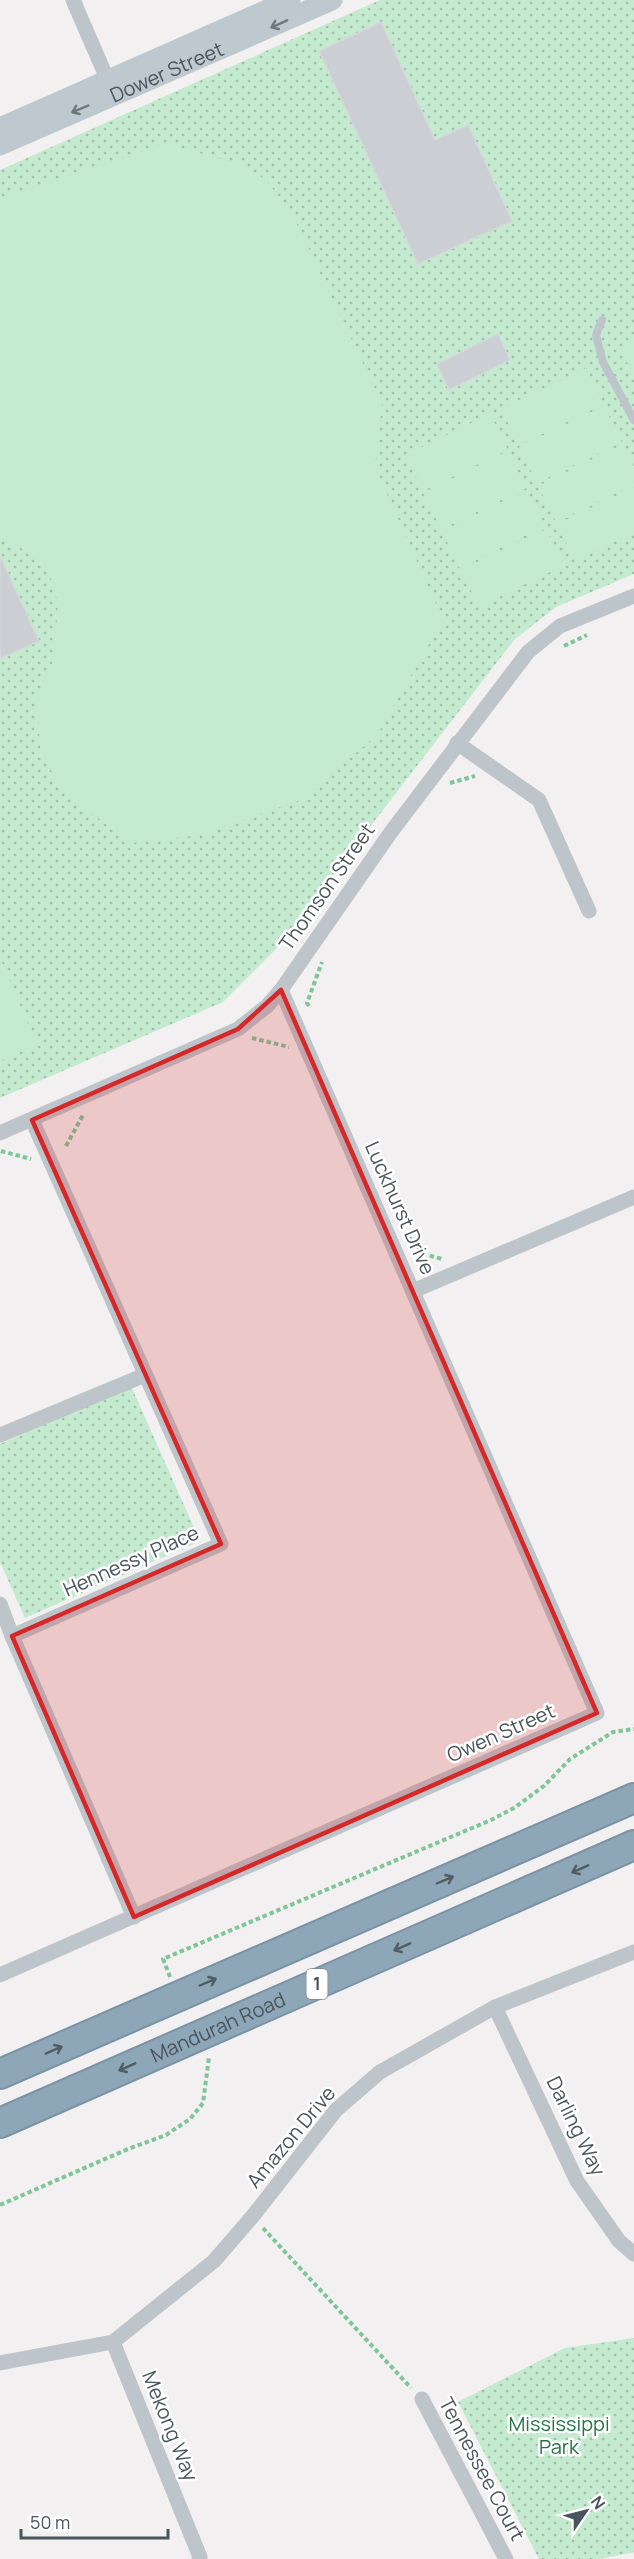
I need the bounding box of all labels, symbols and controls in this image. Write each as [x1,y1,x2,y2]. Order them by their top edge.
one-way arrow [270,18,288,30]
street label: Dower Street [105,35,228,108]
one-way arrow [72,104,90,116]
street label: Thomson Street [273,818,381,956]
street label: Luckhurst Drive [359,1137,442,1279]
street label: Hennessy Place [59,1519,203,1603]
street label: Owen Street [443,1697,559,1768]
one-way arrow [572,1863,590,1875]
one-way arrow [435,1874,454,1885]
one-way arrow [393,1942,412,1953]
road number: 1 [306,1969,328,1999]
one-way arrow [198,1976,217,1987]
street label: Mandurah Road [146,1986,289,2068]
one-way arrow [44,2044,62,2055]
one-way arrow [119,2062,137,2074]
street label: Darling Way [541,2071,612,2180]
street label: Amazon Drive [240,2080,341,2193]
street label: Mekong Way [136,2367,205,2485]
street label: Tennessee Court [433,2392,532,2545]
park label: Mississippi Park [508,2410,610,2460]
north arrow [556,2481,616,2541]
text: N [586,2491,611,2513]
scale bar [21,2502,168,2540]
text: 50 m [30,2510,70,2534]

